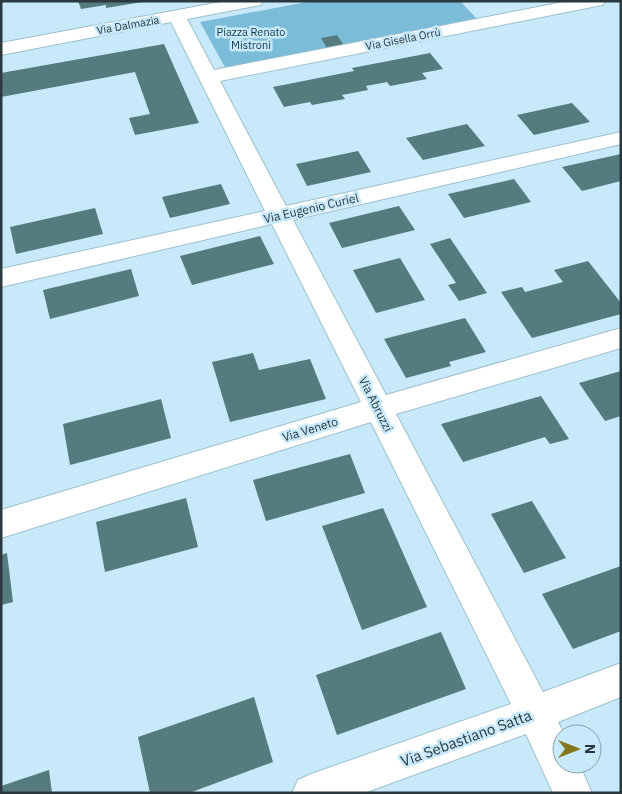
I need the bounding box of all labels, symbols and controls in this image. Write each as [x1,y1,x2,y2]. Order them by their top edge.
street label: Via Dalmazia [96,13,161,37]
park label: Piazza Renato Mistroni [217,25,285,52]
street label: Via Gisella Orrù [364,25,442,53]
street label: Via Eugenio Curiel [262,190,360,226]
street label: Via Abruzzi [356,374,396,434]
street label: Via Veneto [280,413,340,445]
street label: Via Sebastiano Satta [398,705,534,771]
north arrow [552,724,602,774]
text: N [581,744,599,754]

